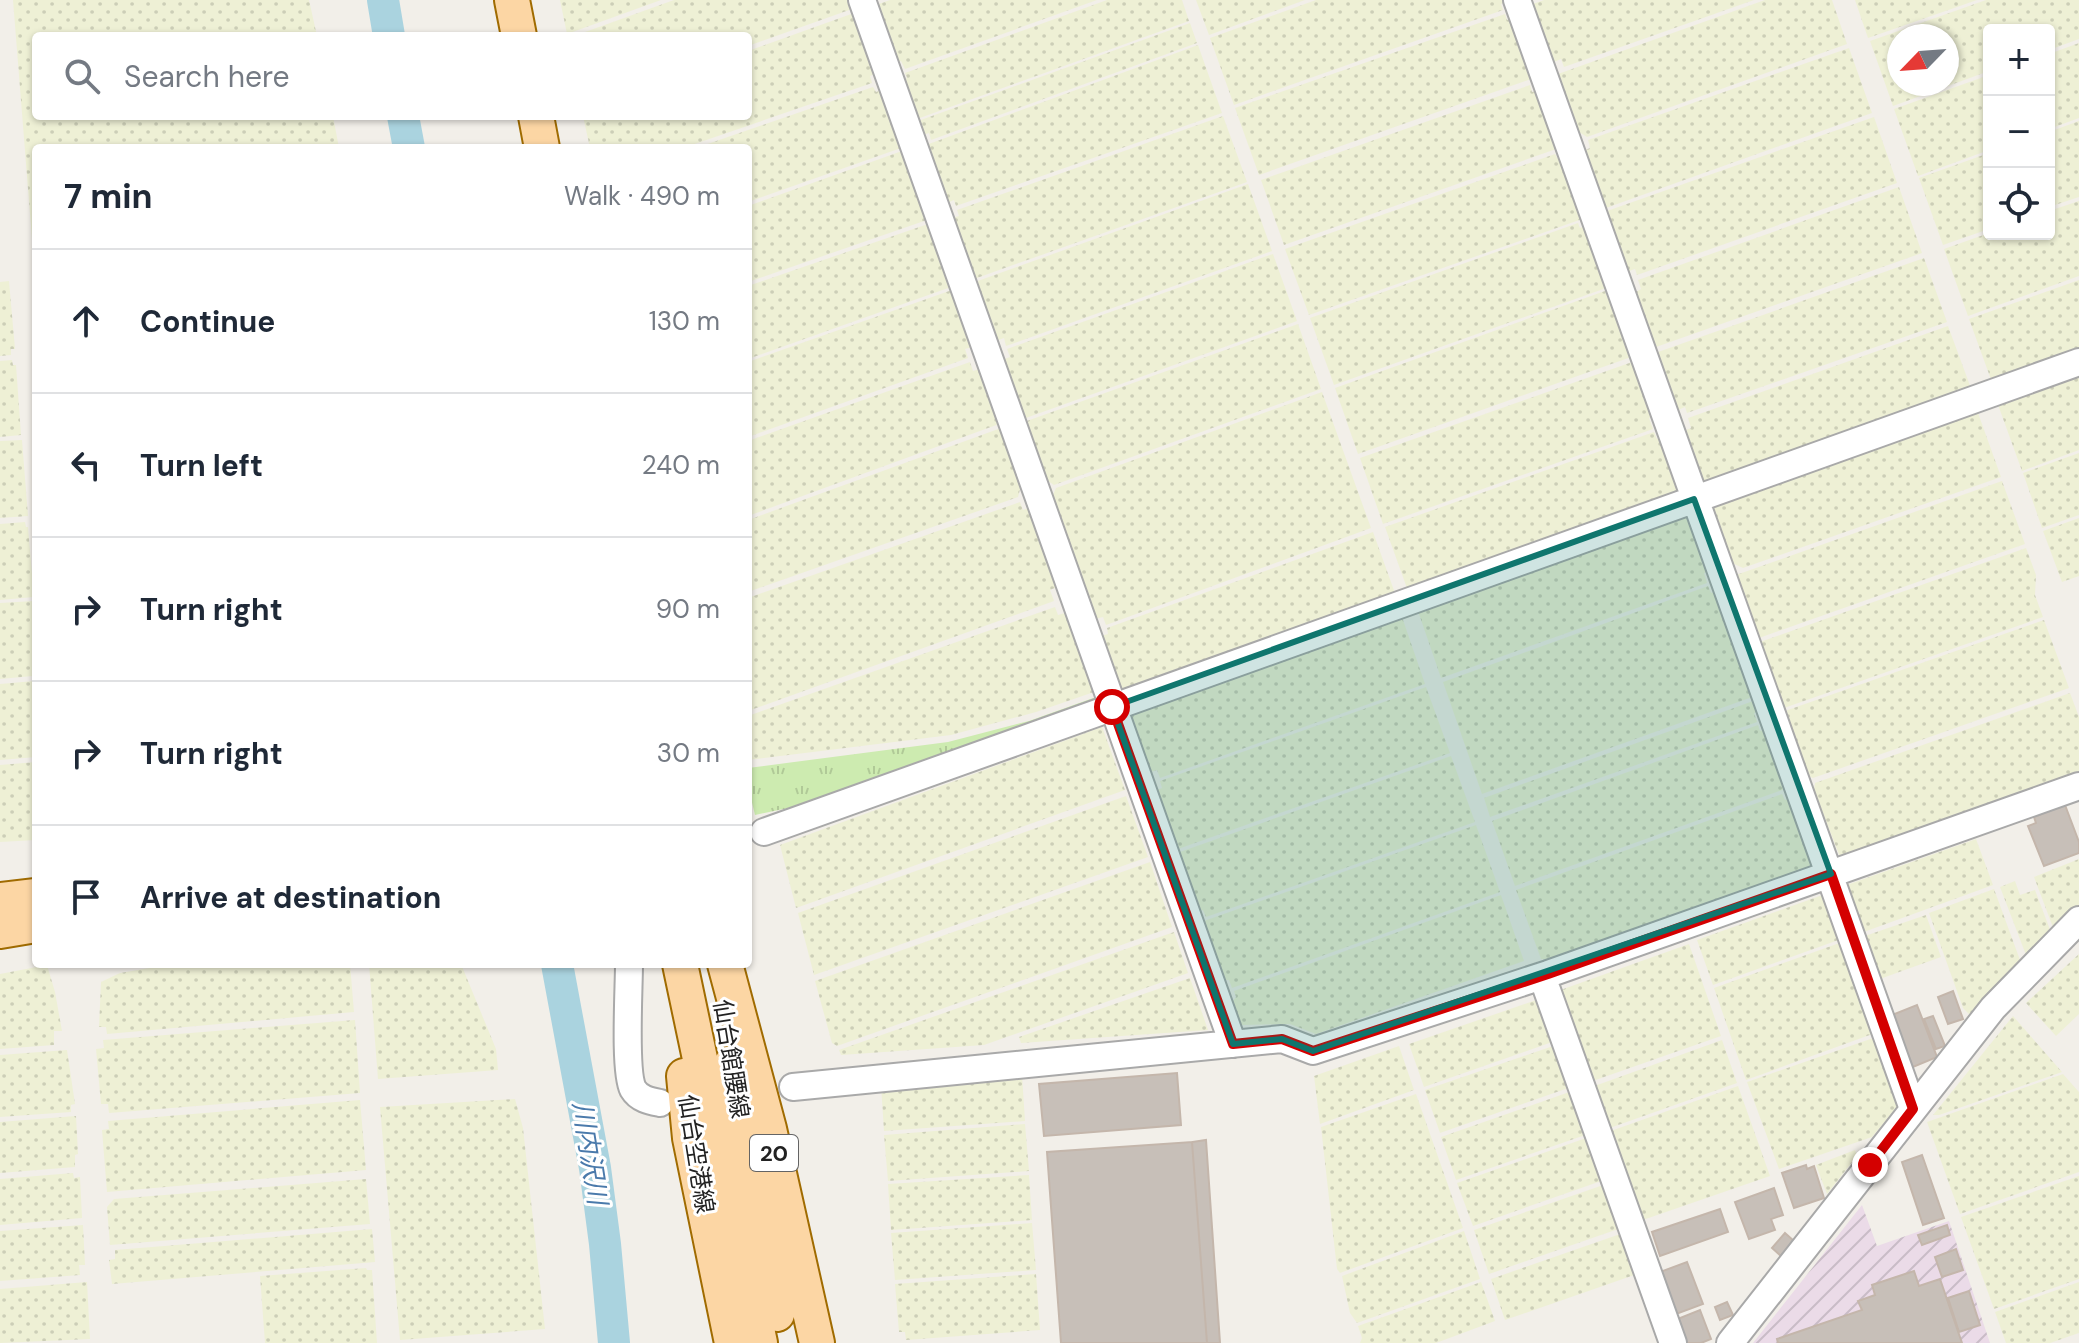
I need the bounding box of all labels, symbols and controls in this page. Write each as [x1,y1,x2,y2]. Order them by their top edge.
north arrow [1887,24,1959,96]
map controls [1983,24,2055,240]
button: + [1983,24,2055,96]
search box [32,32,752,120]
icon: search [60,54,104,98]
text: Search here [124,57,290,96]
button: − [1983,96,2055,168]
button: locate [1983,168,2055,240]
text: 7 min [64,174,153,219]
text: Walk · 490 m [564,179,720,213]
icon: ahead [64,299,108,343]
text: Continue [140,302,275,341]
text: 130 m [649,304,720,338]
icon: left [64,443,108,487]
text: Turn left [140,446,263,485]
text: 240 m [642,448,720,482]
icon: right [64,587,108,631]
text: Turn right [140,590,283,629]
text: 90 m [656,592,720,626]
route start [1094,689,1130,725]
icon: right [64,731,108,775]
text: Turn right [140,734,283,773]
text: 30 m [657,736,720,770]
icon: arrive [64,875,108,919]
text: Arrive at destination [140,878,441,917]
street label: 仙台館腰線 [707,997,756,1121]
street label: 仙台空港線 [672,1092,721,1216]
water label: 川内沢川 [565,1099,615,1210]
road number: 20 [750,1135,798,1171]
route end [1852,1147,1888,1183]

